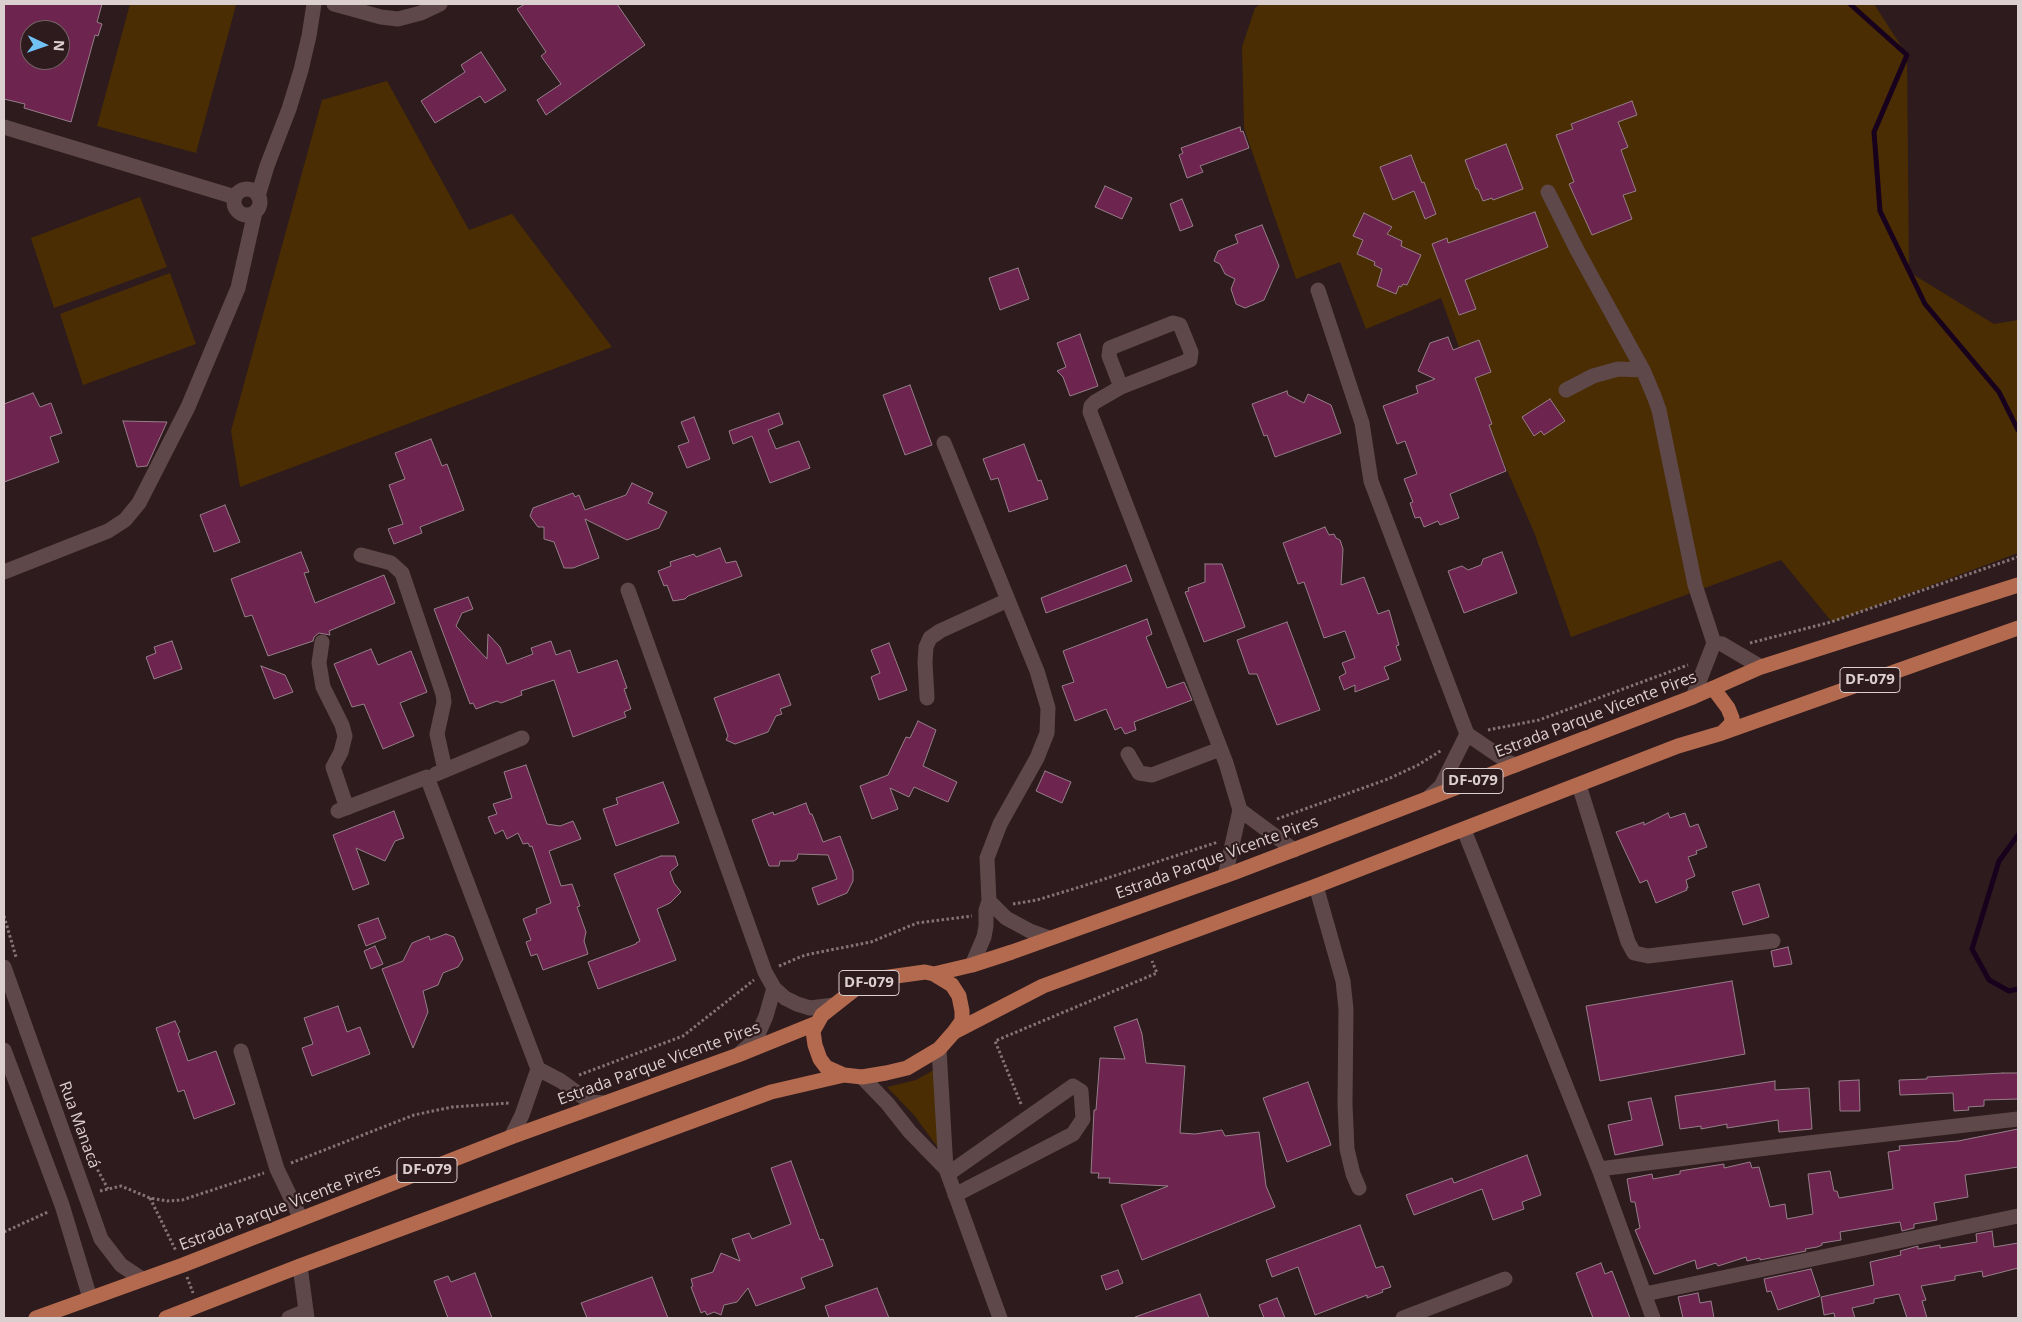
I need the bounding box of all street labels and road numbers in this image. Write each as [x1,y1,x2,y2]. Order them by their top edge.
street label: Estrada Parque Vicente Pires [1493,668,1699,762]
road number: DF-079 [1840,668,1900,692]
road number: DF-079 [1443,768,1503,794]
street label: Estrada Parque Vicente Pires [1113,812,1321,904]
road number: DF-079 [839,970,899,996]
street label: Estrada Parque Vicente Pires [555,1018,763,1110]
street label: Rua Manacá [54,1079,104,1171]
road number: DF-079 [397,1158,457,1182]
street label: Estrada Parque Vicente Pires [177,1161,383,1255]

